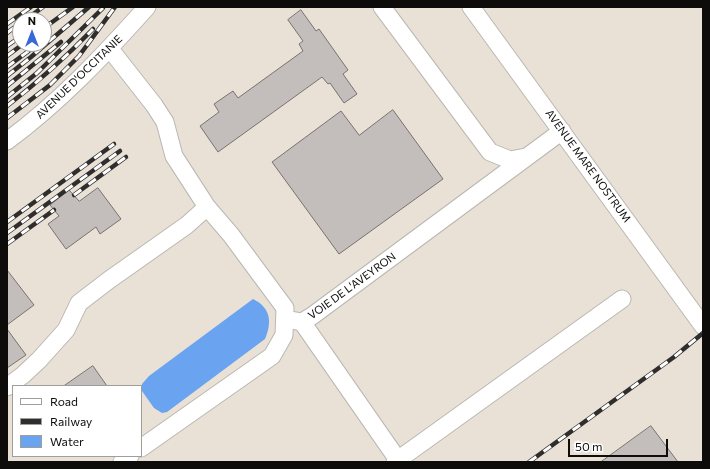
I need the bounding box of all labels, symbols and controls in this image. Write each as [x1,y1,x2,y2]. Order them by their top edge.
north arrow [12,12,52,52]
text: N [28,14,36,27]
street label: AVENUE D'OCCITANIE [33,32,125,122]
street label: AVENUE MARE NOSTRUM [543,107,633,225]
street label: VOIE DE L'AVEYRON [306,250,398,322]
legend [12,385,142,457]
text: Road [50,394,78,408]
text: Railway [50,414,92,428]
scale bar [570,431,670,457]
text: Water [50,434,84,448]
text: 50 m [575,439,603,453]

